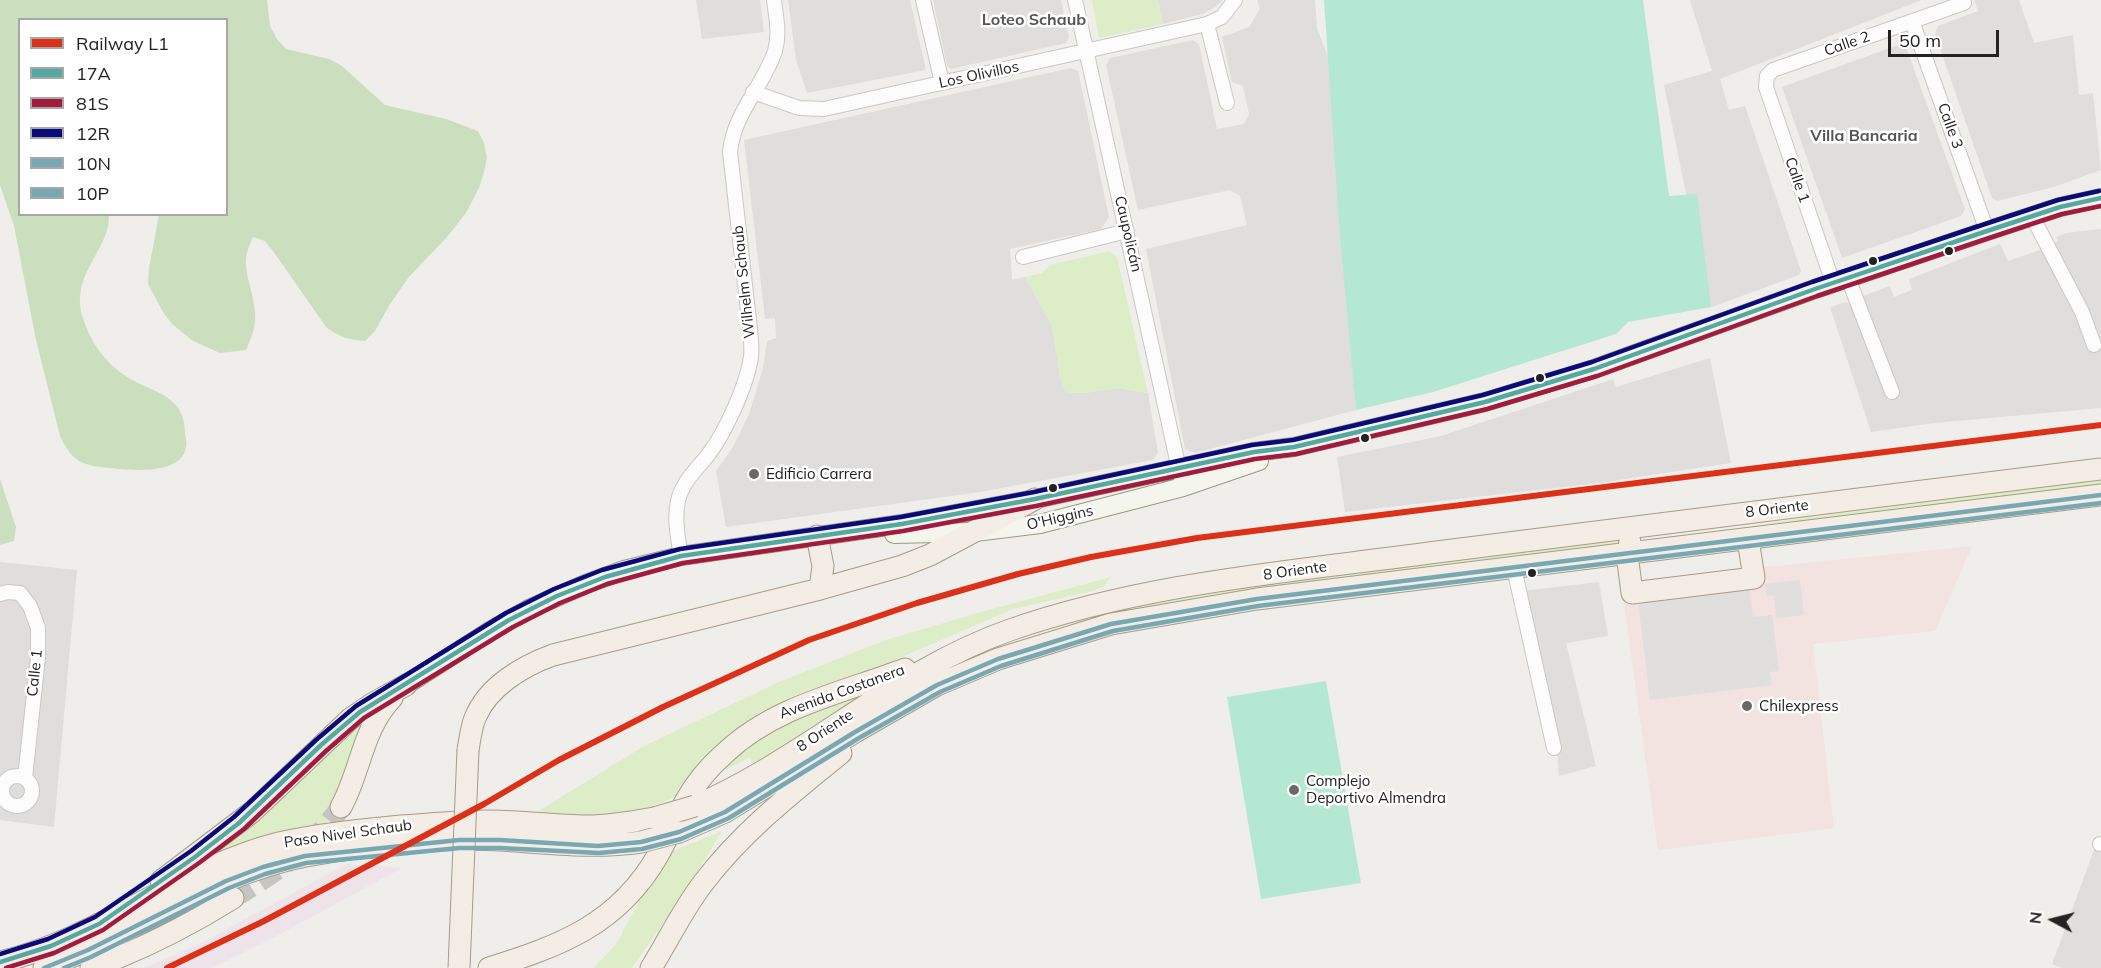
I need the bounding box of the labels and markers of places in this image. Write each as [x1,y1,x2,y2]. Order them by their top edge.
unlabelled marker [1943,245,1955,257]
unlabelled marker [1867,255,1879,267]
unlabelled marker [1534,372,1546,384]
unlabelled marker [1359,432,1371,444]
place label: Edificio Carrera [766,465,872,483]
marker: Edificio Carrera [747,467,761,481]
unlabelled marker [1047,482,1059,494]
unlabelled marker [1526,567,1538,579]
place label: Chilexpress [1759,697,1839,715]
marker: Chilexpress [1740,699,1754,713]
place label: Complejo Deportivo Almendra [1306,772,1446,807]
marker: Complejo Deportivo Almendra [1287,783,1301,797]

